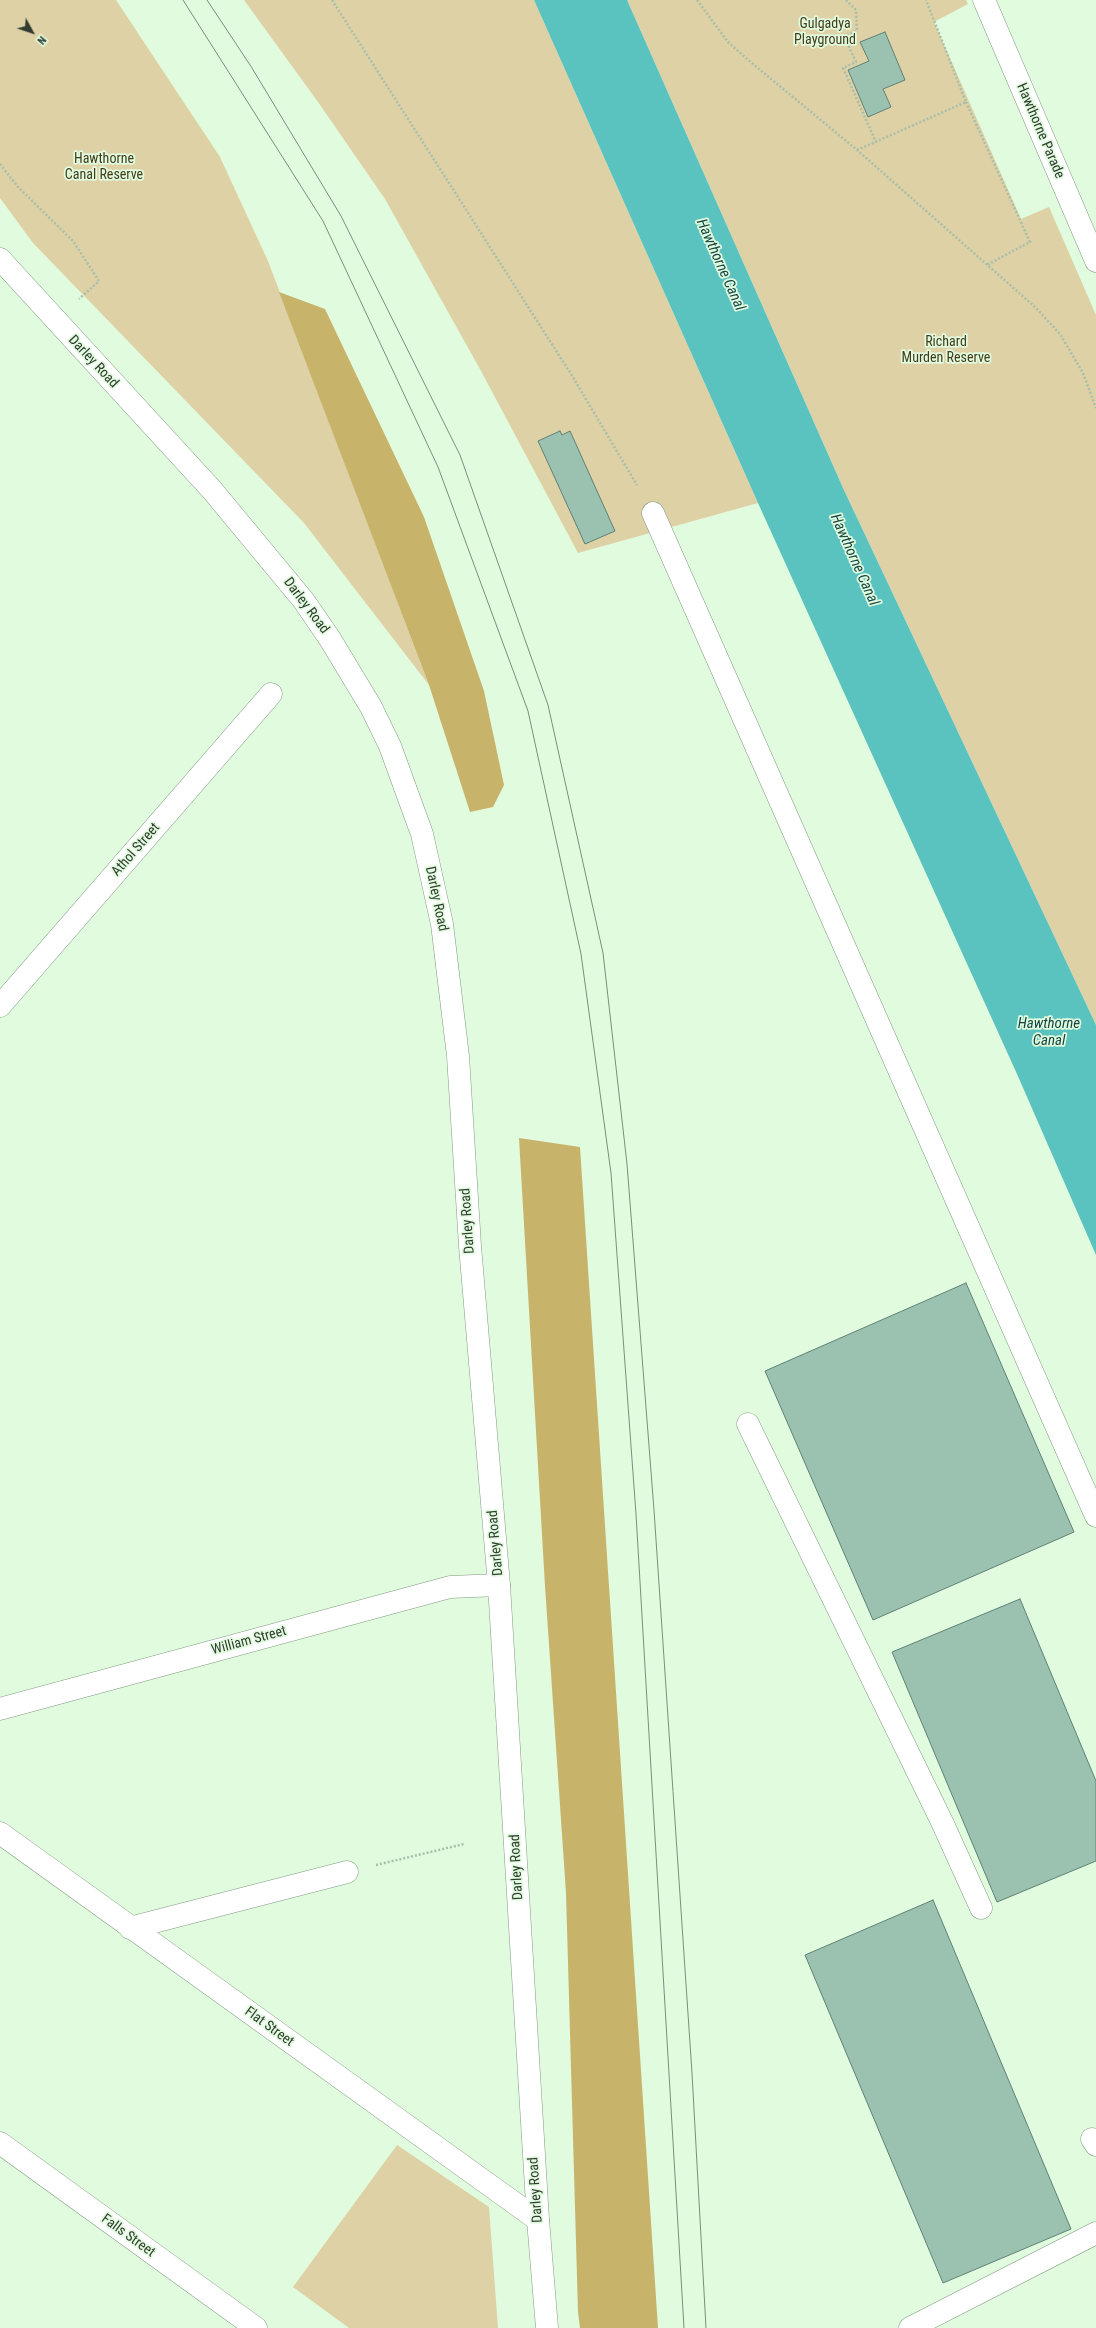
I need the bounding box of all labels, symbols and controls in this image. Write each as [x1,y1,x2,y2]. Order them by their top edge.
north arrow [12,12,52,52]
park label: Gulgadya Playground [794,16,856,48]
text: N [34,33,49,47]
street label: Hawthorne Parade [1012,81,1068,181]
park label: Hawthorne Canal Reserve [65,151,143,184]
water label: Hawthorne Canal [692,216,748,314]
street label: Darley Road [64,332,122,392]
park label: Richard Murden Reserve [902,334,990,366]
water label: Hawthorne Canal [826,511,882,609]
street label: Darley Road [279,575,333,637]
street label: Athol Street [108,820,164,880]
street label: Darley Road [421,865,451,933]
water label: Hawthorne Canal [1018,1015,1080,1050]
street label: Darley Road [457,1188,479,1254]
street label: Darley Road [485,1509,507,1577]
street label: William Street [210,1623,288,1659]
street label: Darley Road [507,1834,527,1900]
street label: Flat Street [241,2004,297,2050]
street label: Darley Road [525,2157,547,2223]
street label: Falls Street [98,2211,158,2261]

